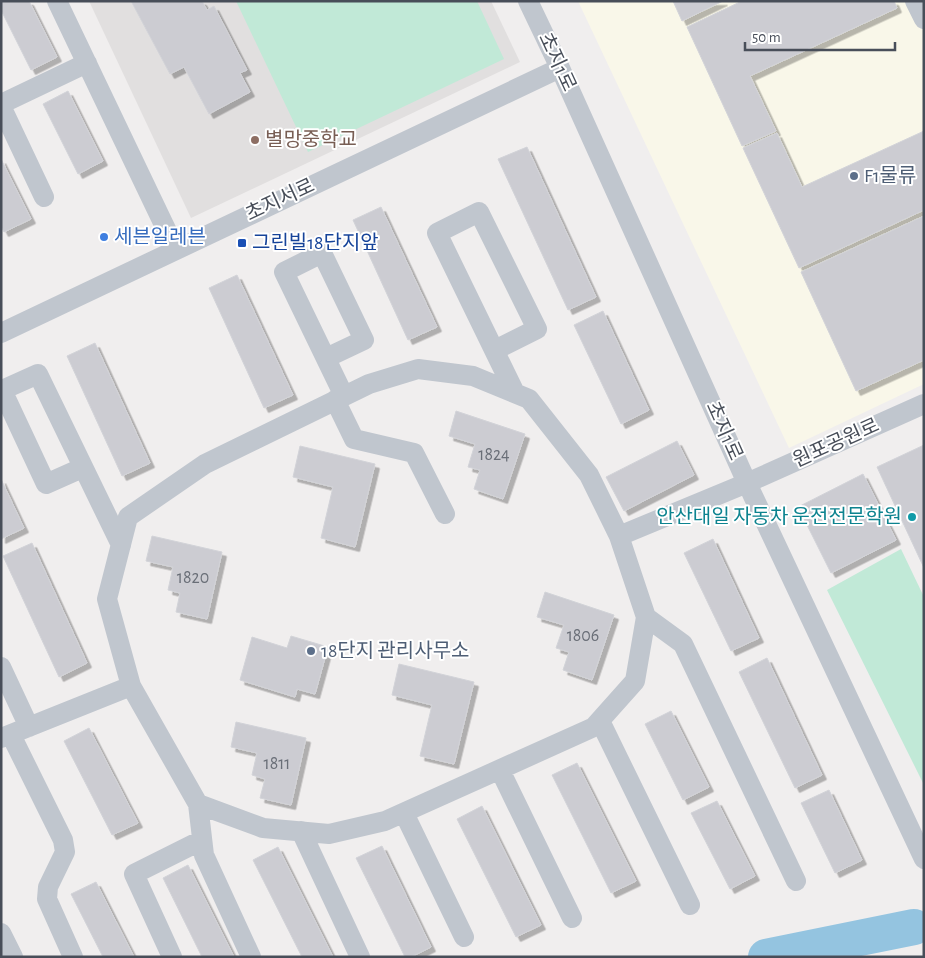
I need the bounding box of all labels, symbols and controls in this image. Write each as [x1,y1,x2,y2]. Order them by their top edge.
scale bar [745,20,895,52]
street label: 초지1로 [535,29,580,94]
text: 50 m [752,30,781,45]
place label: 별망중학교 [265,129,357,150]
marker: 별망중학교 [249,134,261,146]
place label: F1물류 [864,166,916,186]
marker: F1물류 [848,170,860,182]
street label: 초지서로 [242,174,318,225]
place label: 세븐일레븐 [114,226,206,247]
marker: 세븐일레븐 [98,231,110,243]
place label: 그린빌18단지앞 [252,232,379,253]
marker: 그린빌18단지앞 [236,237,248,249]
street label: 초지1로 [702,398,747,463]
street label: 원포공원로 [790,414,882,471]
house number: 1824 [478,446,510,464]
place label: 안산대일 자동차 운전전문학원 [656,506,902,527]
marker: 안산대일 자동차 운전전문학원 [906,511,918,523]
house number: 1820 [177,569,209,587]
house number: 1806 [567,627,599,645]
place label: 18단지 관리사무소 [321,640,469,661]
marker: 18단지 관리사무소 [305,645,317,657]
house number: 1811 [263,755,291,773]

